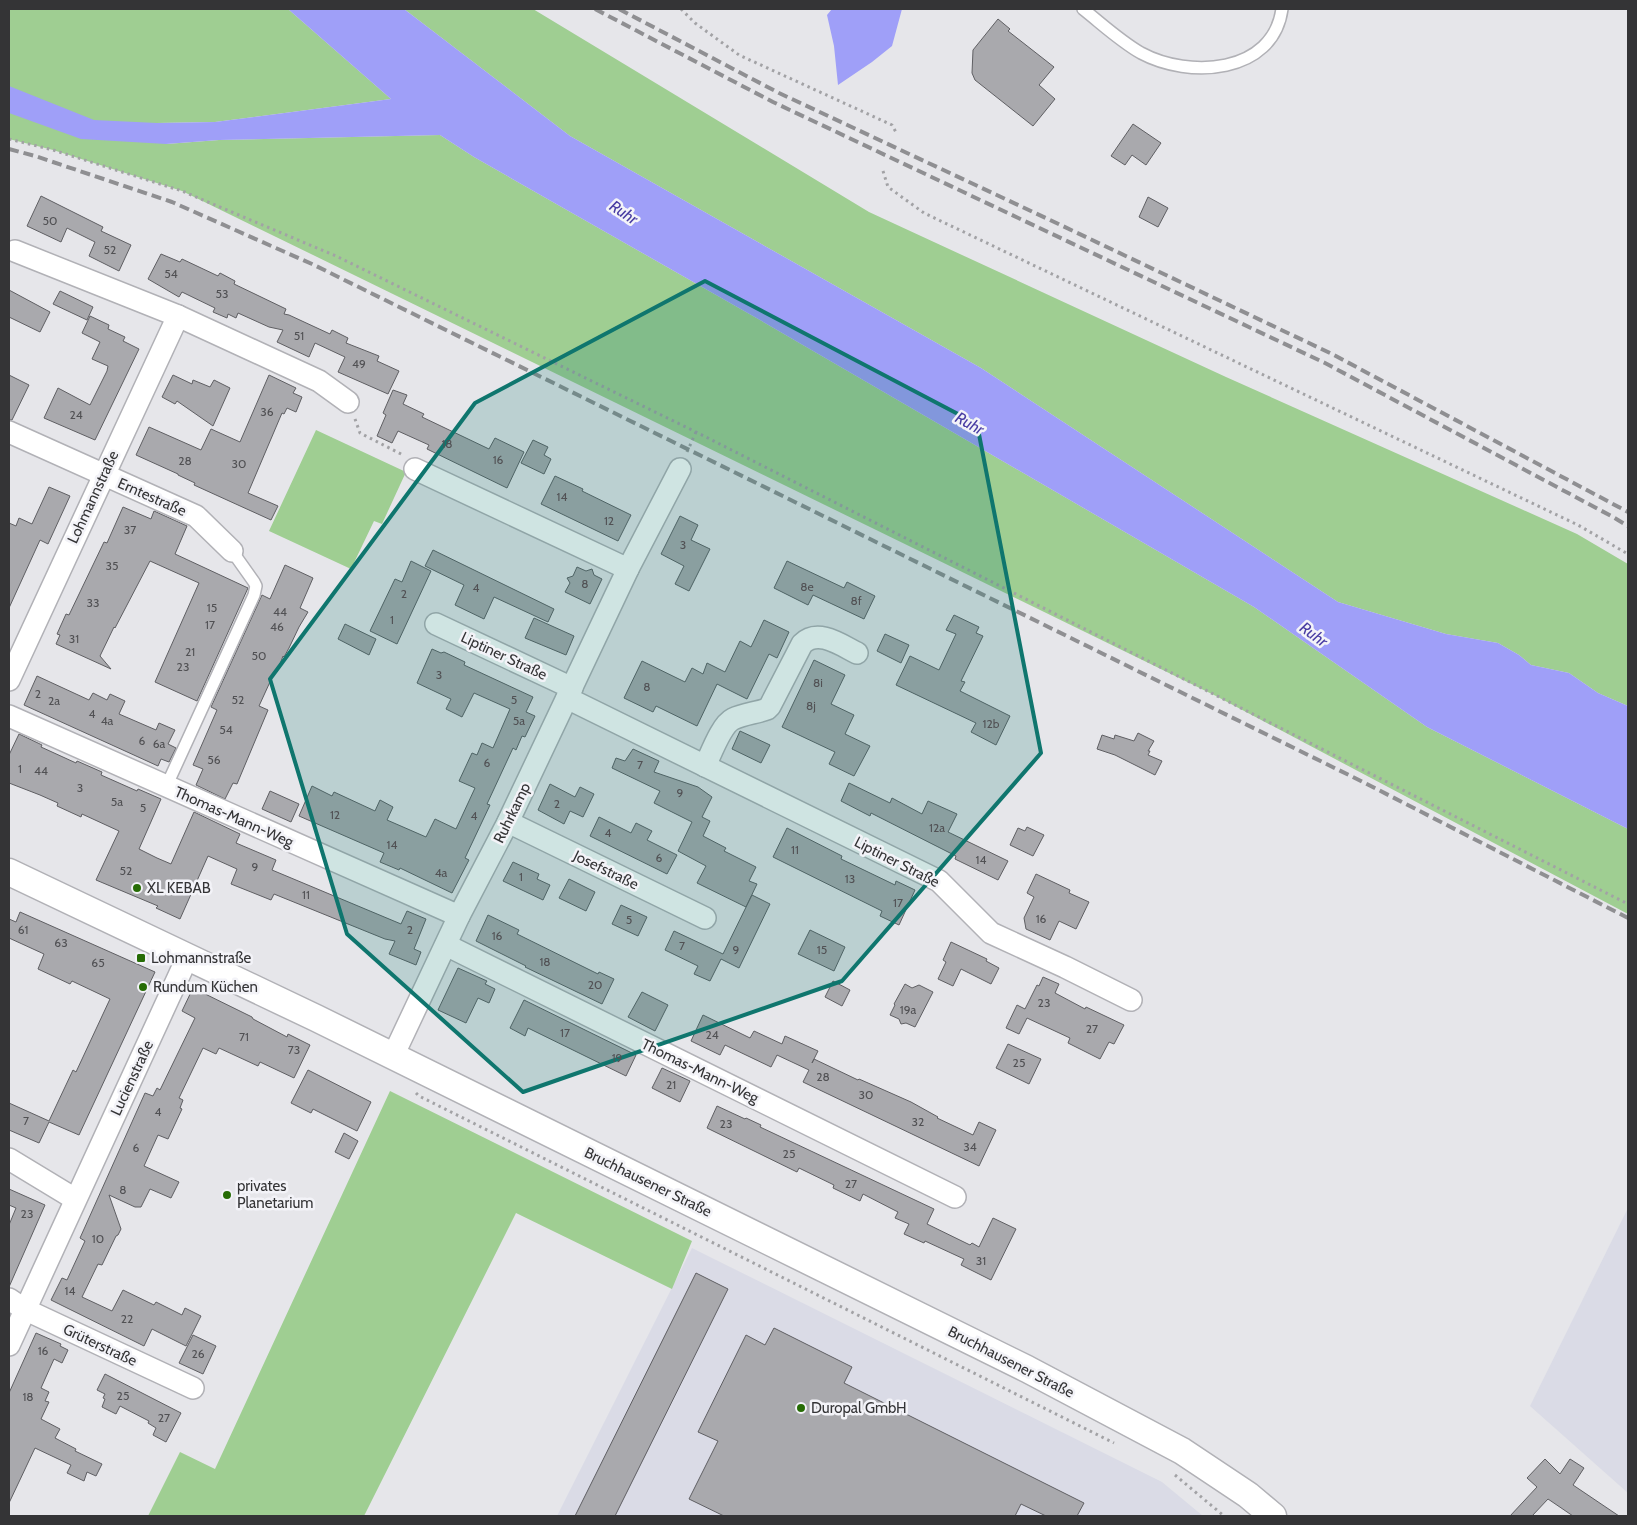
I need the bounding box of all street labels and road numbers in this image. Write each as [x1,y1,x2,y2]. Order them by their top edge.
street label: Lohmannstraße [64,447,122,546]
street label: Erntestraße [115,474,189,520]
street label: Liptiner Straße [458,628,550,684]
street label: Ruhrkamp [490,780,534,846]
street label: Thomas-Mann-Weg [172,783,297,852]
street label: Liptiner Straße [851,833,943,891]
street label: Josefstraße [570,846,642,894]
street label: Thomas-Mann-Weg [638,1035,762,1107]
street label: Lucienstraße [107,1037,157,1118]
street label: Bruchhausener Straße [581,1143,715,1221]
street label: Grüterstraße [60,1320,140,1370]
street label: Bruchhausener Straße [945,1322,1077,1402]

